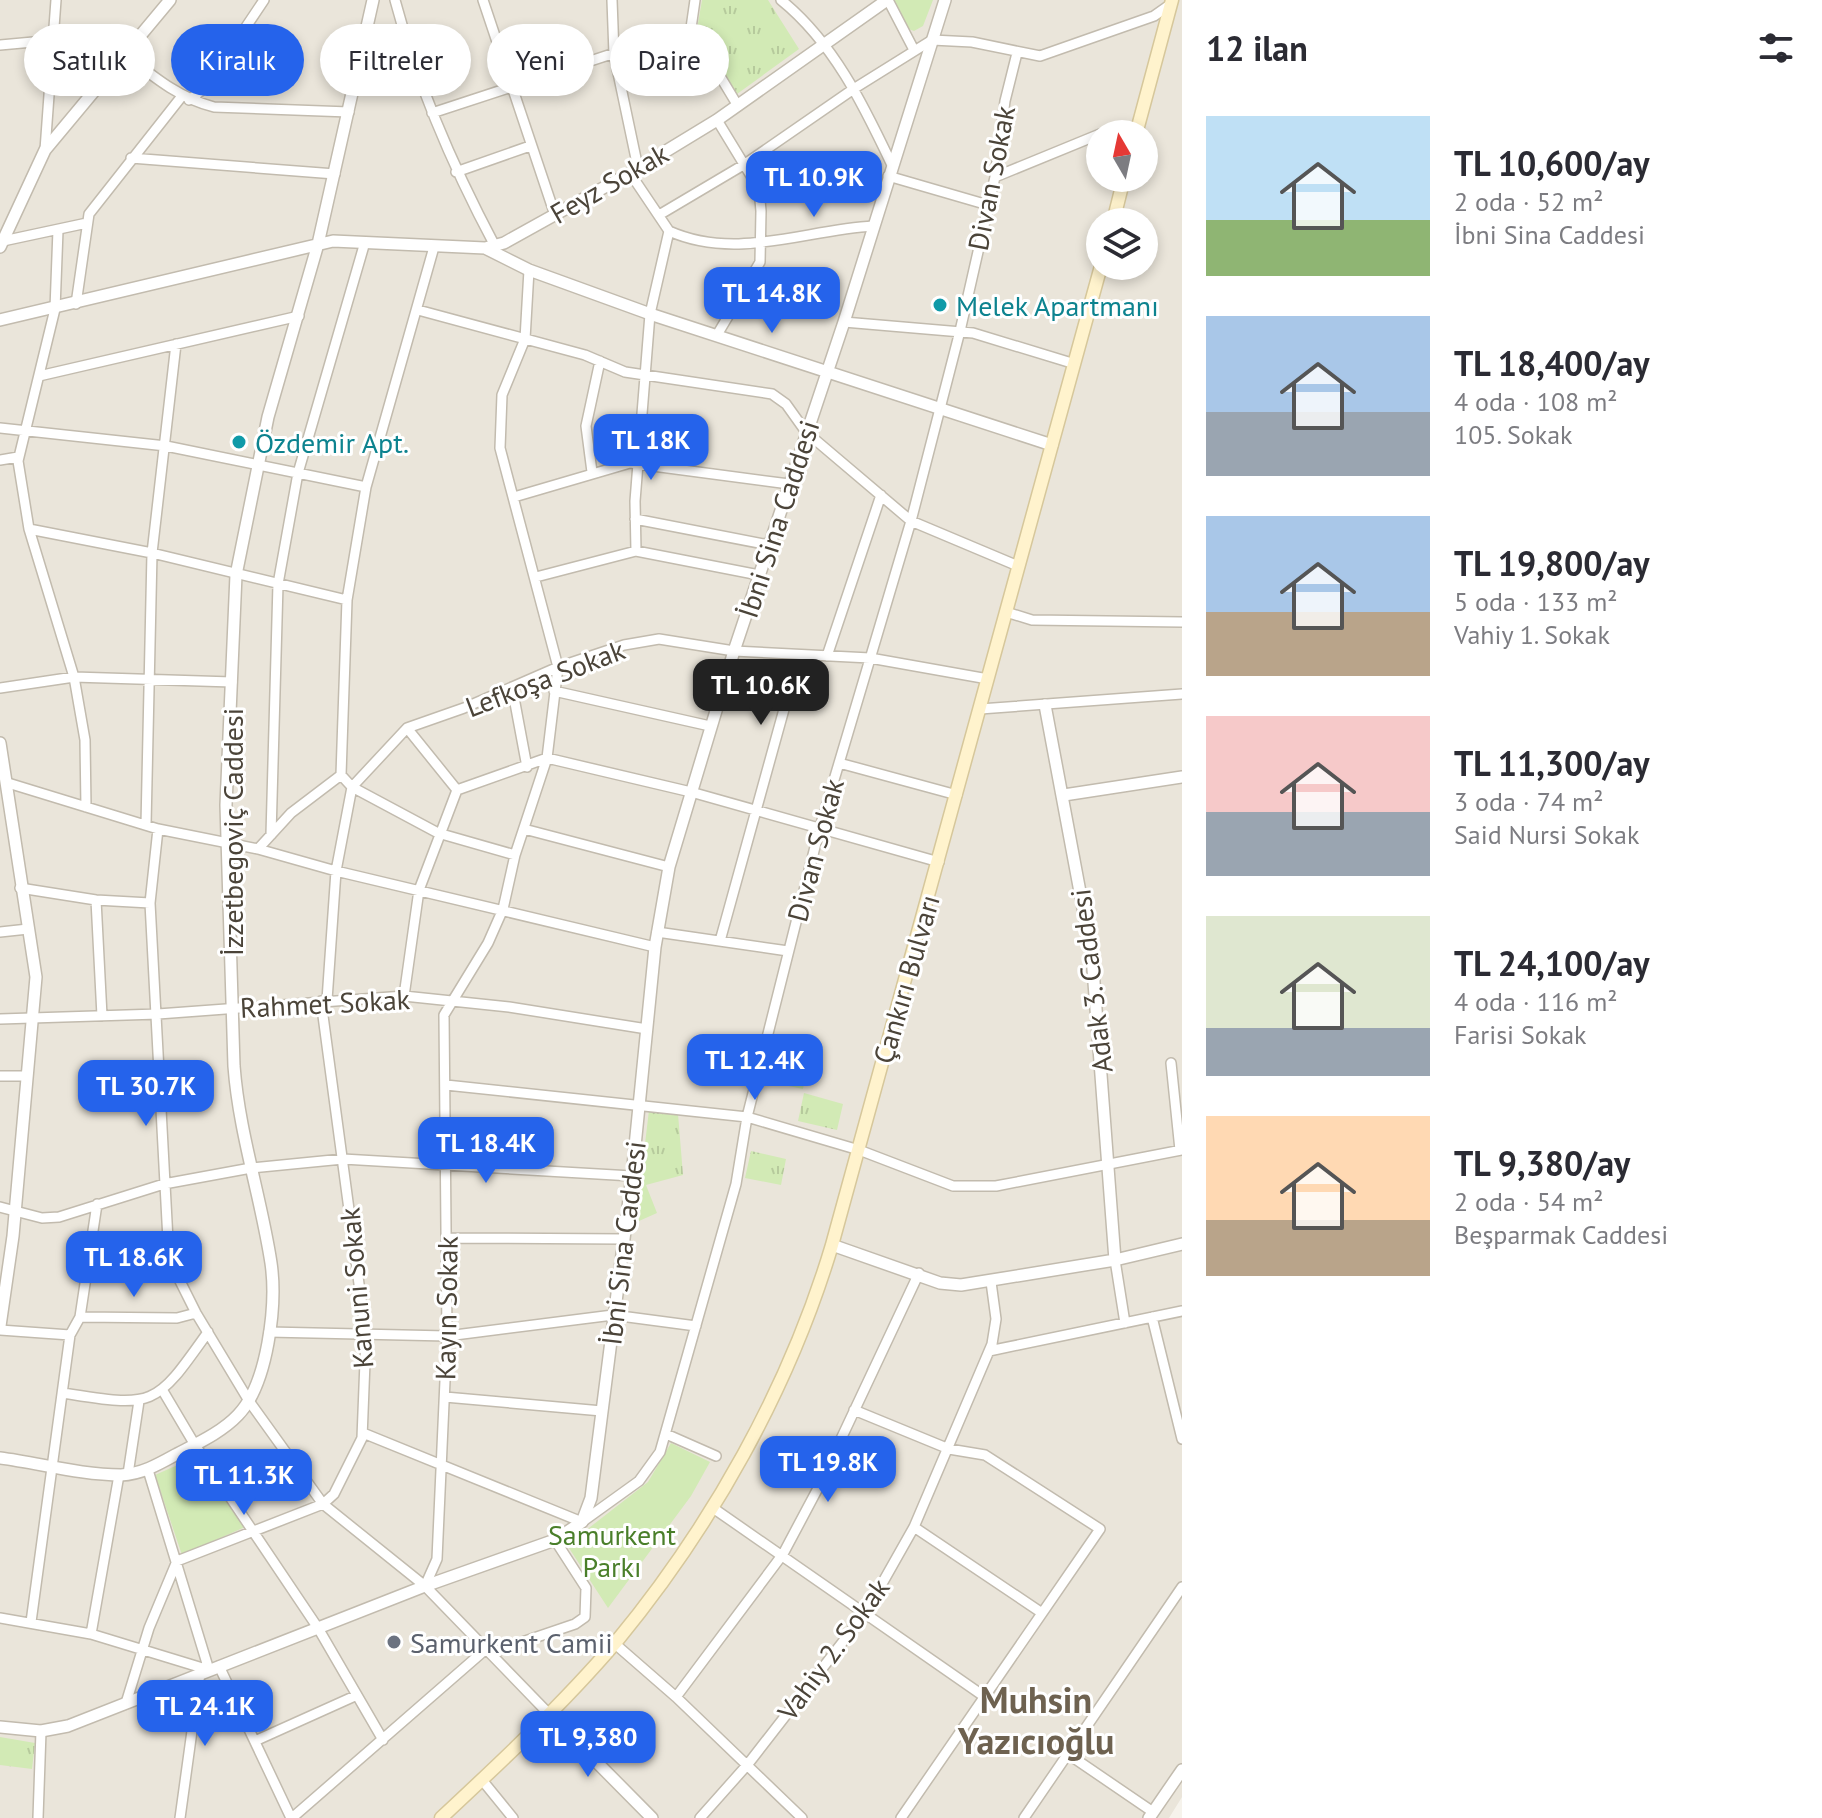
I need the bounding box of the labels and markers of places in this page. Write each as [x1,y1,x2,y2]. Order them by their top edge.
pin: TL 10.9K [731,151,897,219]
pin: TL 14.8K [689,267,855,335]
place label: Melek Apartmanı [956,287,1159,324]
marker: Melek Apartmanı [931,296,949,314]
pin: TL 18K [586,414,716,482]
place label: Özdemir Apt. [255,424,409,461]
marker: Özdemir Apt. [230,433,248,451]
pin: TL 10.6K [678,659,844,727]
pin: TL 12.4K [672,1034,838,1102]
pin: TL 30.7K [63,1060,229,1128]
pin: TL 18.4K [403,1117,569,1185]
pin: TL 18.6K [51,1231,217,1299]
pin: TL 19.8K [745,1436,911,1504]
pin: TL 11.3K [161,1449,327,1517]
place label: Samurkent Camii [410,1624,613,1661]
marker: Samurkent Camii [385,1633,403,1651]
pin: TL 24.1K [122,1680,288,1748]
pin: TL 9,380 [505,1711,671,1779]

